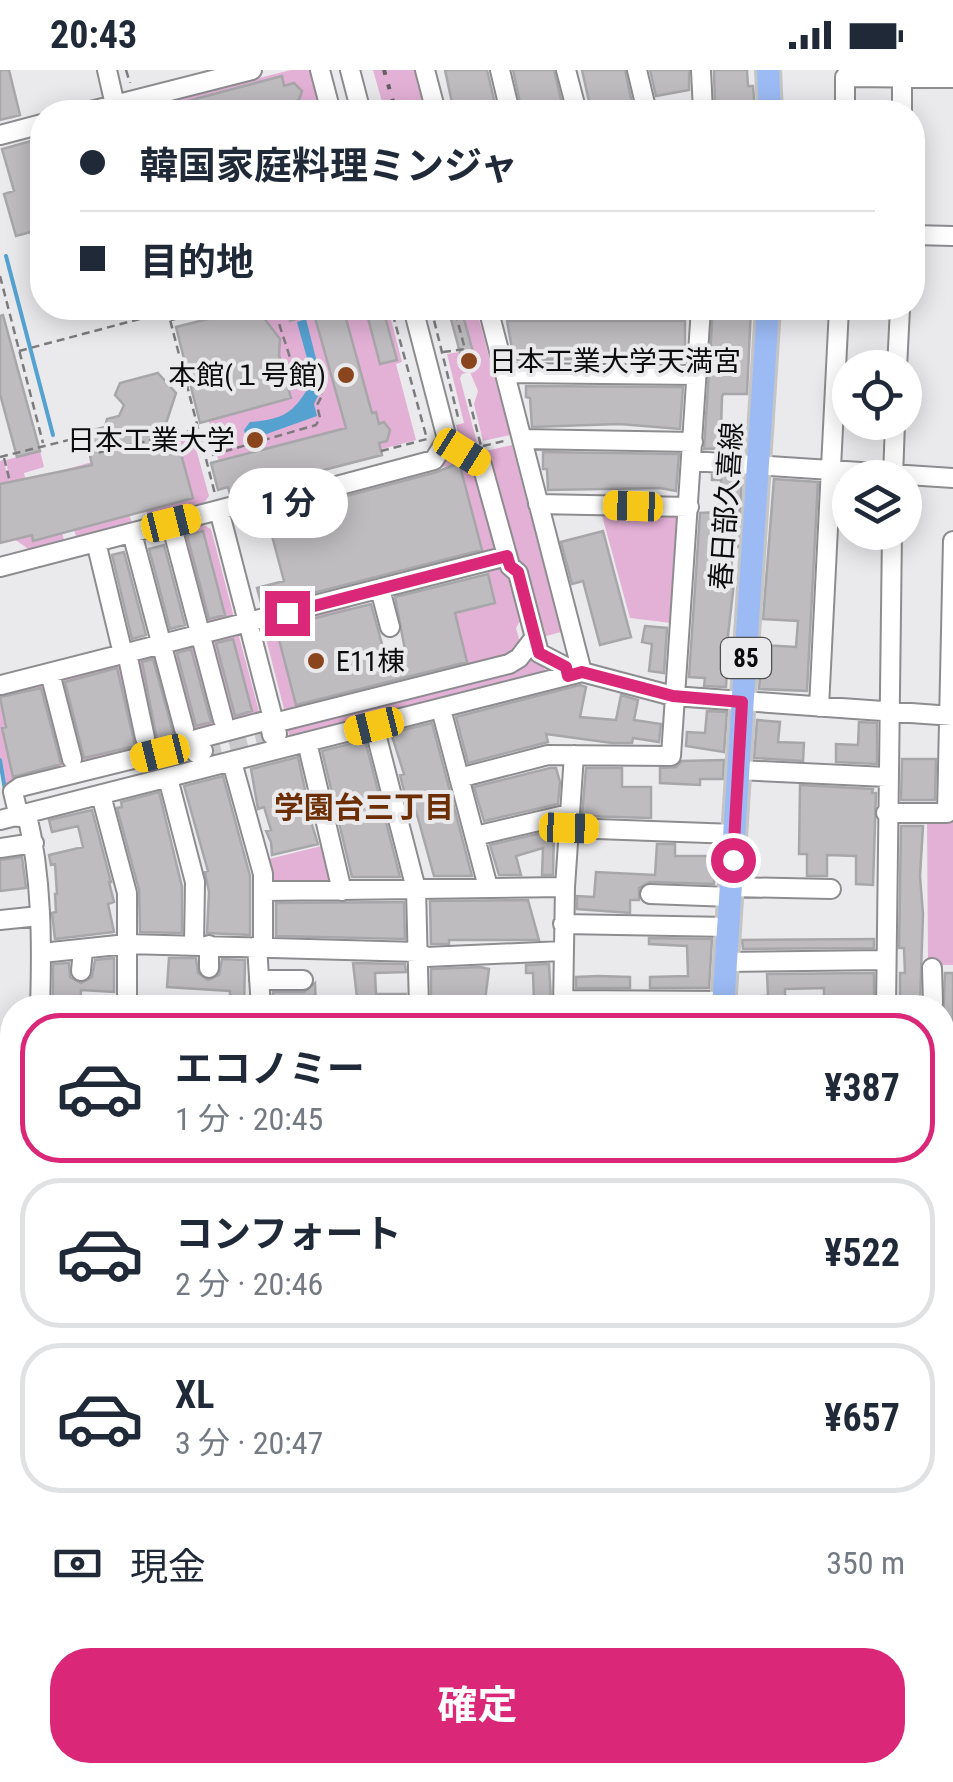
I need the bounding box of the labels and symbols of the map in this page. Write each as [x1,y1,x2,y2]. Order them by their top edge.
place label: 日本工業大学天満宮 [489,345,741,378]
marker: 日本工業大学天満宮 [458,350,480,372]
place label: 本館(１号館) [168,359,326,392]
marker: 本館(１号館) [335,364,357,386]
street label: 春日部久喜線 [704,421,749,591]
car [429,423,495,481]
place label: 日本工業大学 [67,424,235,457]
marker: 日本工業大学 [244,429,266,451]
callout: 1 分 [227,468,347,538]
car [602,490,664,522]
car [138,501,204,545]
route end [265,591,310,636]
road number: 85 [721,638,771,678]
place label: E11棟 [336,645,406,678]
marker: E11棟 [305,650,327,672]
car [341,704,407,748]
car [127,731,193,775]
district label: 学園台三丁目 [274,790,454,825]
car [538,812,600,844]
route start [711,838,756,883]

